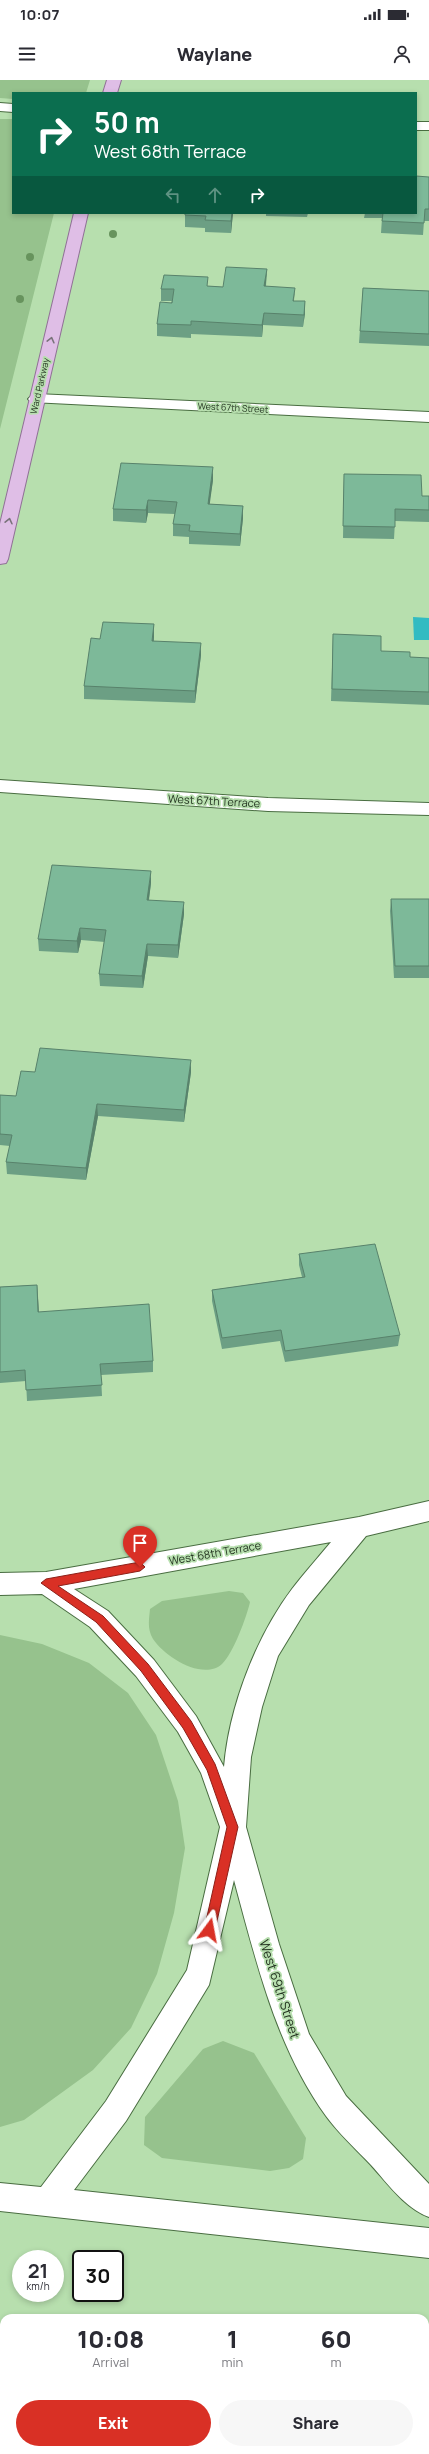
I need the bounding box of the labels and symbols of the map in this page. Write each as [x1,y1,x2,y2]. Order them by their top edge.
one-way arrow [46,337,54,343]
street label: Ward Parkway [27,356,52,415]
street label: West 67th Street [197,399,269,416]
one-way arrow [4,518,12,524]
street label: West 67th Terrace [168,791,261,810]
pin [123,1526,157,1567]
street label: West 68th Terrace [168,1537,263,1568]
position arrow [188,1909,230,1951]
street label: West 69th Street [255,1937,305,2041]
speed limit sign: 30 [72,2250,124,2302]

